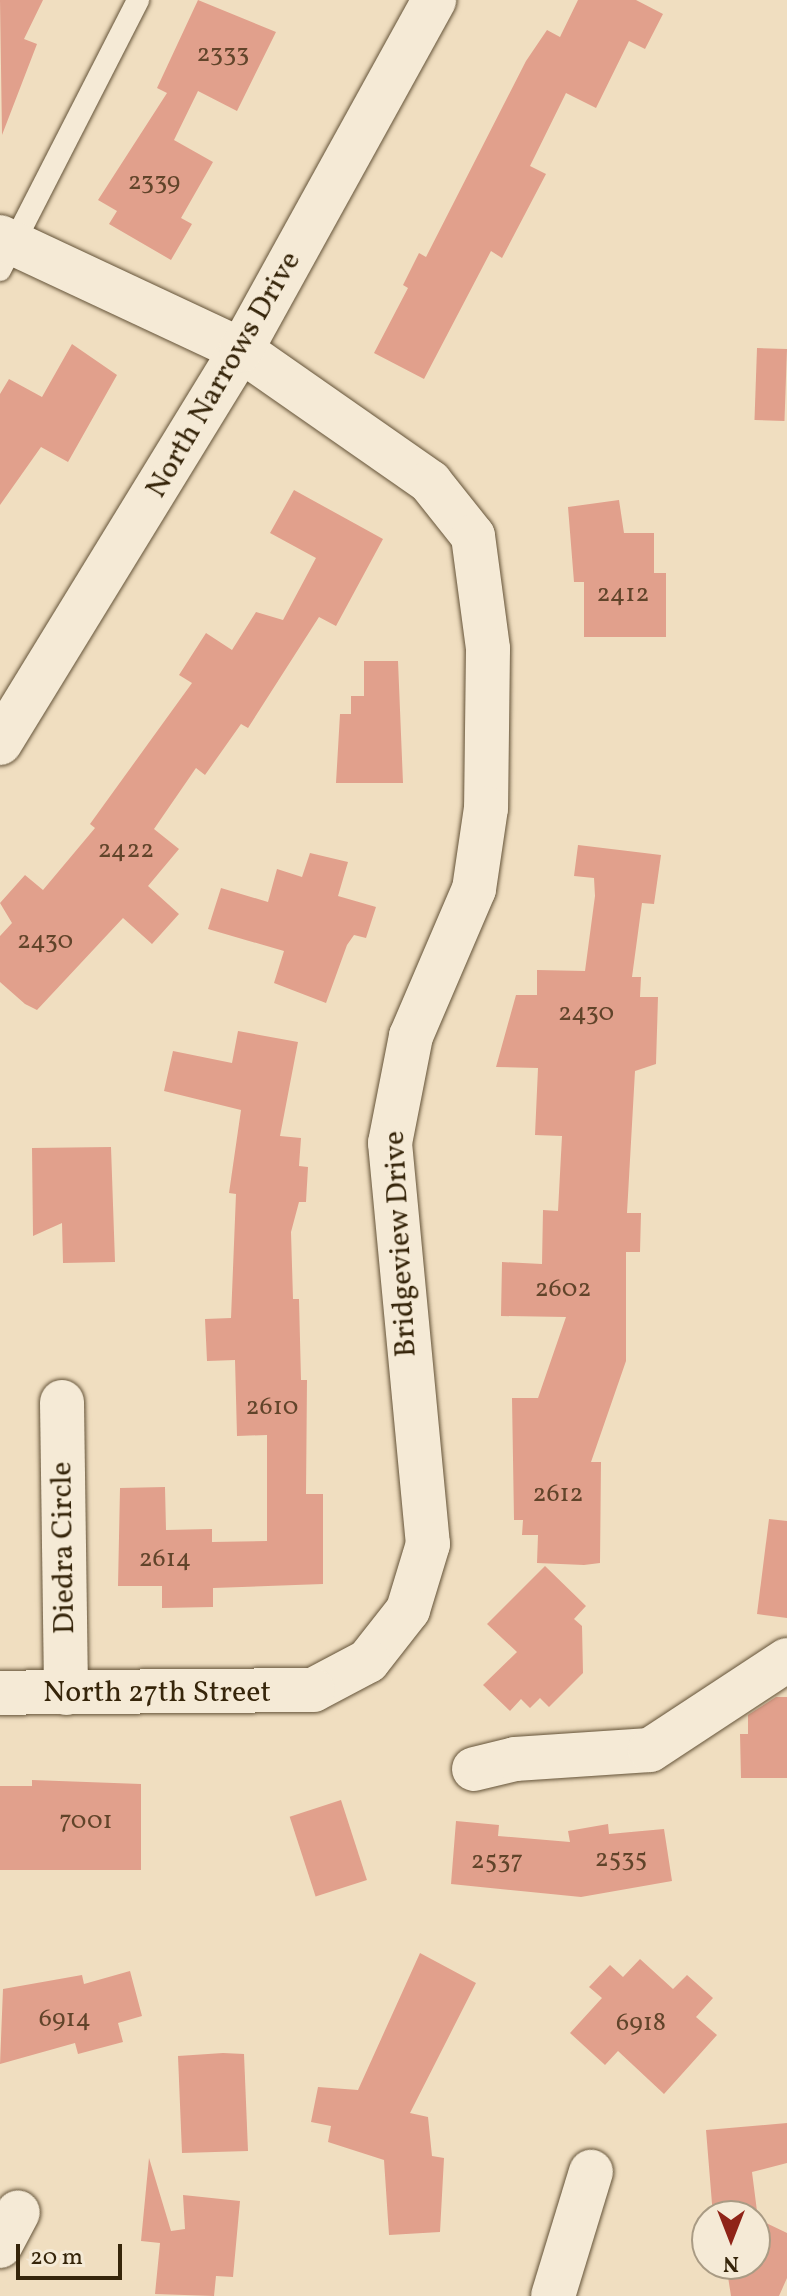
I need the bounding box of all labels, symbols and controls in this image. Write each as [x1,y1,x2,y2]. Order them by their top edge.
house number: 2333 [197,39,249,71]
house number: 2339 [128,167,180,199]
street label: North Narrows Drive [139,245,309,505]
house number: 2412 [597,579,649,611]
house number: 2422 [98,835,154,867]
house number: 2430 [17,926,73,958]
house number: 2430 [558,998,614,1030]
street label: Bridgeview Drive [377,1129,425,1359]
house number: 2602 [535,1274,591,1306]
house number: 2610 [246,1392,298,1424]
street label: Diedra Circle [44,1461,84,1635]
house number: 2612 [532,1479,584,1511]
house number: 2614 [139,1544,191,1576]
street label: North 27th Street [43,1675,271,1711]
house number: 7001 [59,1806,113,1838]
house number: 2535 [595,1844,647,1876]
house number: 2537 [471,1846,523,1878]
house number: 6914 [39,2004,91,2036]
house number: 6918 [616,2008,666,2040]
north arrow [691,2200,771,2280]
scale bar [20,2228,126,2278]
text: 20 m [30,2241,83,2275]
text: N [723,2247,739,2278]

